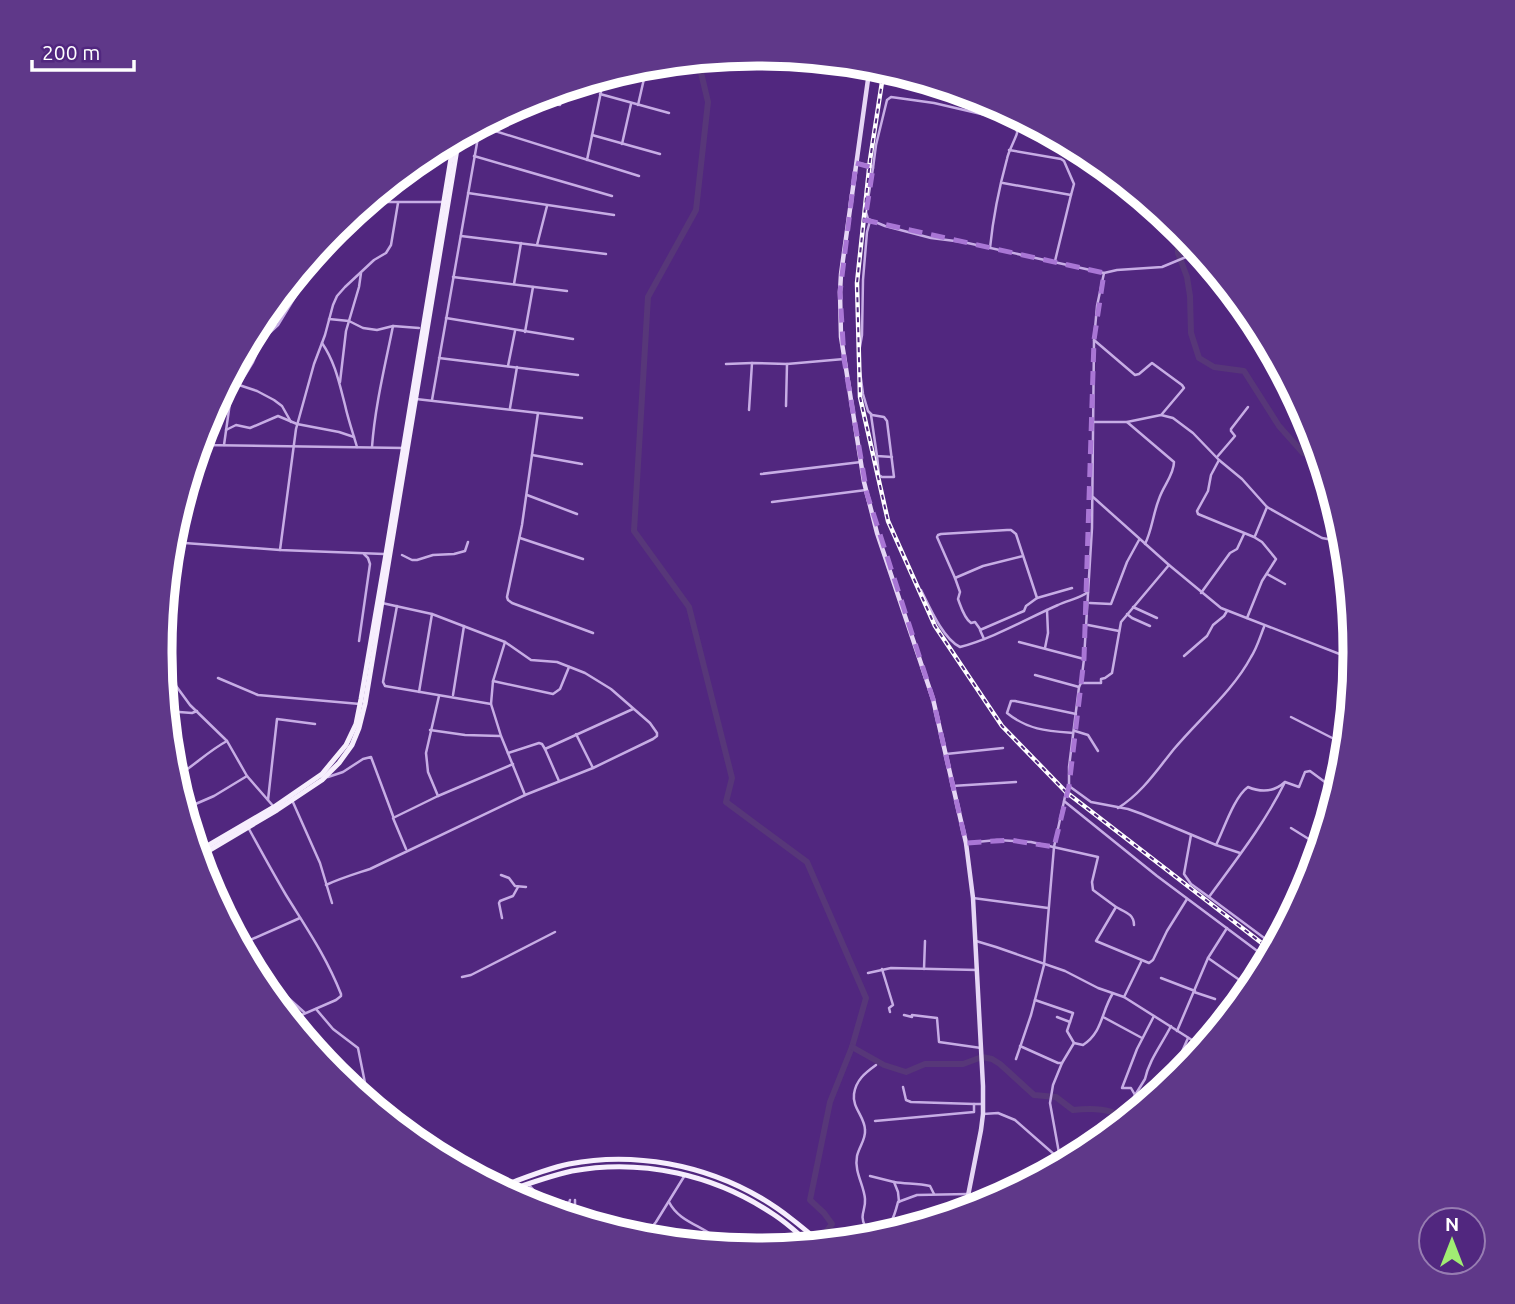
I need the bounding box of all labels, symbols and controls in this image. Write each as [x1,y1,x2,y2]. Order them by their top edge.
scale bar [32,28,133,72]
text: 200 m [42,40,100,64]
north arrow [1417,1206,1487,1276]
text: N [1445,1213,1459,1235]

